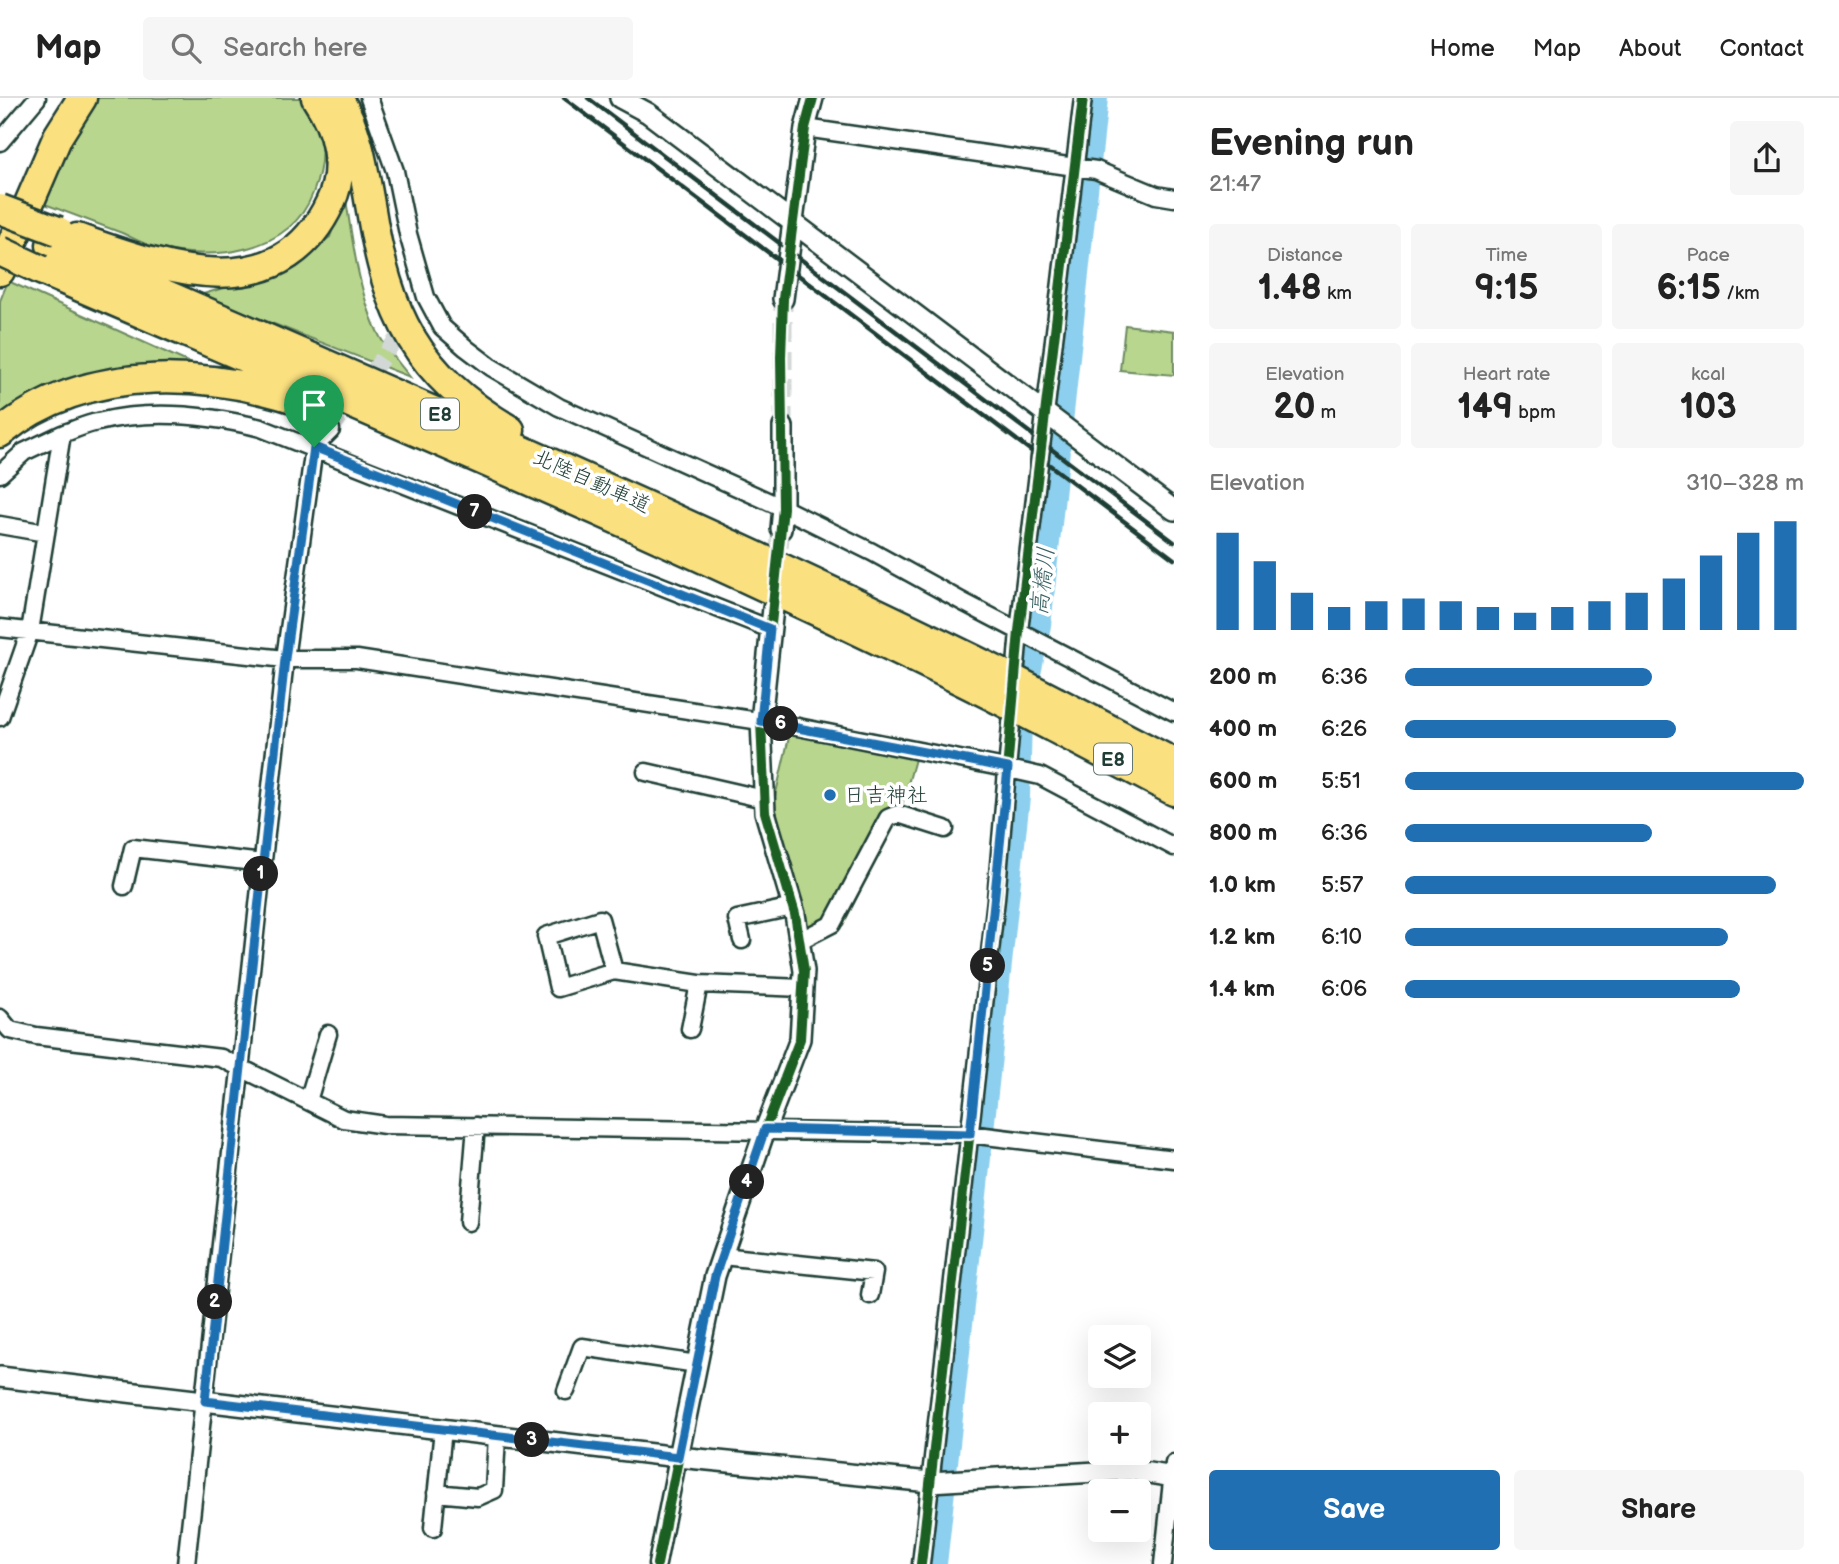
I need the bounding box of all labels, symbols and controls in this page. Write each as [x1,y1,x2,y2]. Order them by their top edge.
search box [143,17,633,80]
text: Map [35,28,101,68]
icon: search [167,29,205,67]
text: Search here [223,33,367,64]
text: Home [1430,34,1495,63]
text: Map [1533,34,1581,63]
text: About [1619,34,1681,63]
text: Contact [1719,34,1804,63]
text: Evening run [1209,121,1414,166]
button: share [1730,121,1804,195]
text: 21:47 [1209,170,1261,198]
text: Distance [1267,244,1343,267]
text: Time [1485,244,1528,267]
text: Pace [1687,244,1730,267]
text: 1.48 [1258,267,1322,310]
text: 9:15 [1475,267,1538,310]
text: 6:15 [1657,267,1721,310]
text: km [1322,282,1352,305]
text: /km [1721,282,1760,305]
text: Elevation [1265,363,1344,386]
text: Heart rate [1463,363,1550,386]
text: kcal [1691,363,1725,386]
pin [284,375,344,447]
icon: arrive [295,386,333,424]
text: 20 [1273,386,1315,429]
text: 149 [1457,386,1513,429]
text: 103 [1680,386,1737,429]
road number: E8 [421,398,459,430]
text: m [1315,401,1336,424]
text: bpm [1513,401,1556,424]
street label: 北陸自動車道 [529,444,654,519]
text: Elevation [1209,469,1305,497]
text: 310–328 m [1686,469,1804,497]
pin: 7 [458,494,492,530]
text: 7 [469,500,480,523]
water label: 高橋川 [1025,545,1061,617]
text: 200 m [1209,663,1277,691]
text: 6:36 [1321,663,1368,691]
pin: 6 [764,706,798,742]
text: 6 [775,712,786,735]
text: 400 m [1209,715,1277,743]
text: 6:26 [1321,715,1367,743]
road number: E8 [1094,744,1132,774]
text: 600 m [1209,767,1277,795]
text: 5:51 [1321,767,1361,795]
place label: 日吉神社 [844,783,928,808]
marker: 日吉神社 [822,787,838,803]
text: 800 m [1209,819,1277,847]
text: 6:36 [1321,819,1368,847]
pin: 1 [244,856,278,892]
text: 1 [257,862,265,885]
text: 1.0 km [1209,871,1276,899]
text: 5:57 [1321,871,1363,899]
text: 1.2 km [1209,923,1275,951]
text: 6:10 [1321,923,1362,951]
pin: 5 [970,948,1006,984]
text: 5 [982,954,993,977]
text: 1.4 km [1209,975,1275,1003]
text: 6:06 [1321,975,1367,1003]
pin: 4 [730,1164,764,1200]
text: 4 [741,1170,752,1193]
pin: 2 [198,1284,232,1320]
text: 2 [209,1290,220,1313]
map controls [1088,1325,1151,1542]
button: layers [1088,1325,1151,1388]
button: + [1088,1402,1151,1465]
pin: 3 [514,1422,550,1458]
text: 3 [526,1428,537,1451]
button: Save [1209,1470,1500,1550]
button: Share [1514,1470,1804,1550]
button: − [1088,1479,1151,1542]

